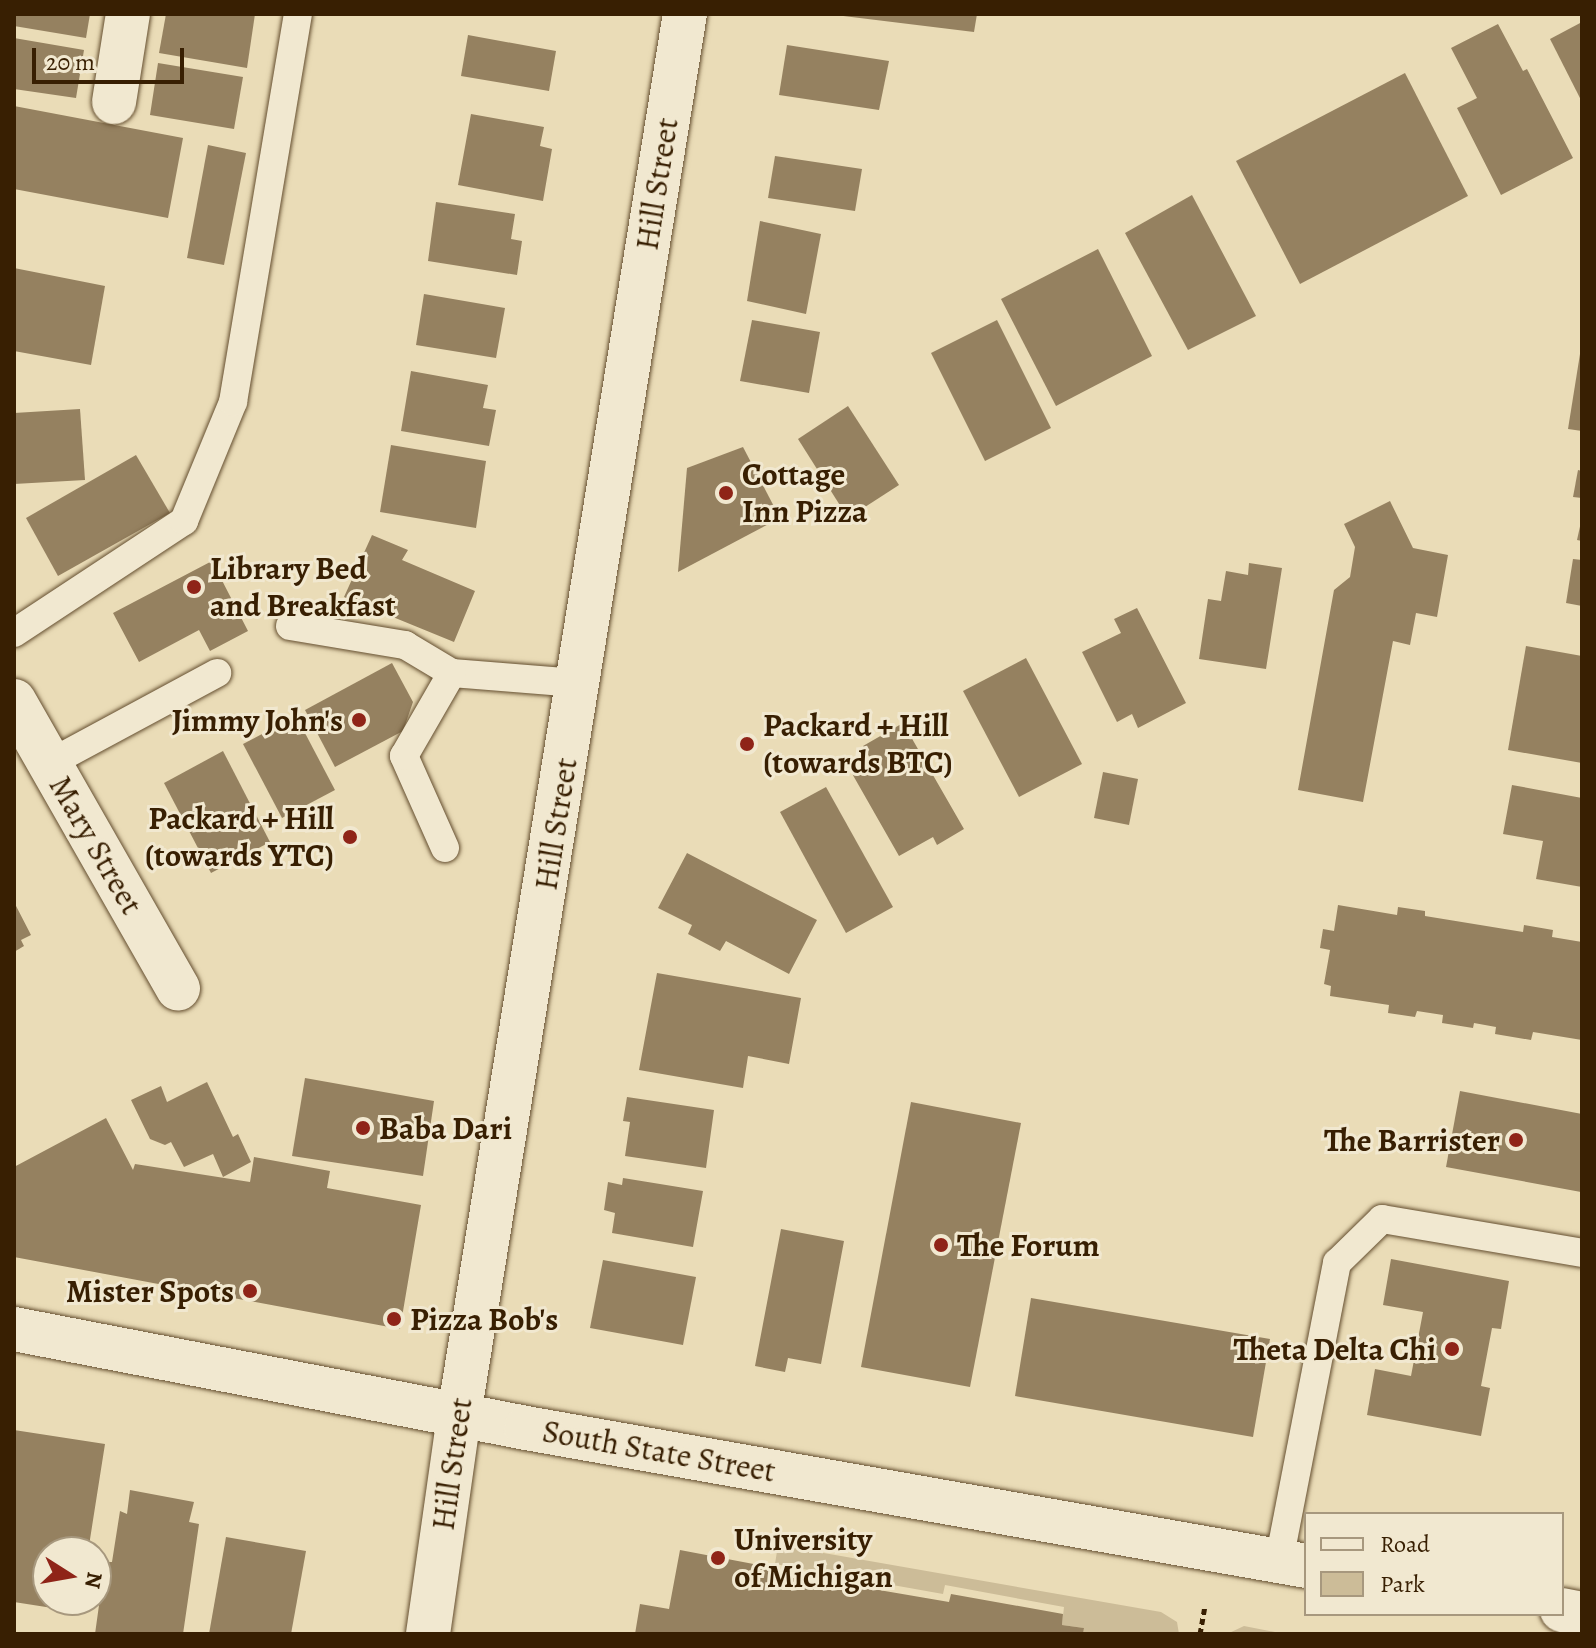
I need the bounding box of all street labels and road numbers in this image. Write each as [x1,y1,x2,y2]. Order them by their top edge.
street label: Hill Street [628,115,686,253]
street label: Hill Street [527,755,585,893]
street label: Mary Street [41,769,151,921]
street label: Hill Street [424,1395,480,1533]
street label: South State Street [540,1412,778,1490]

